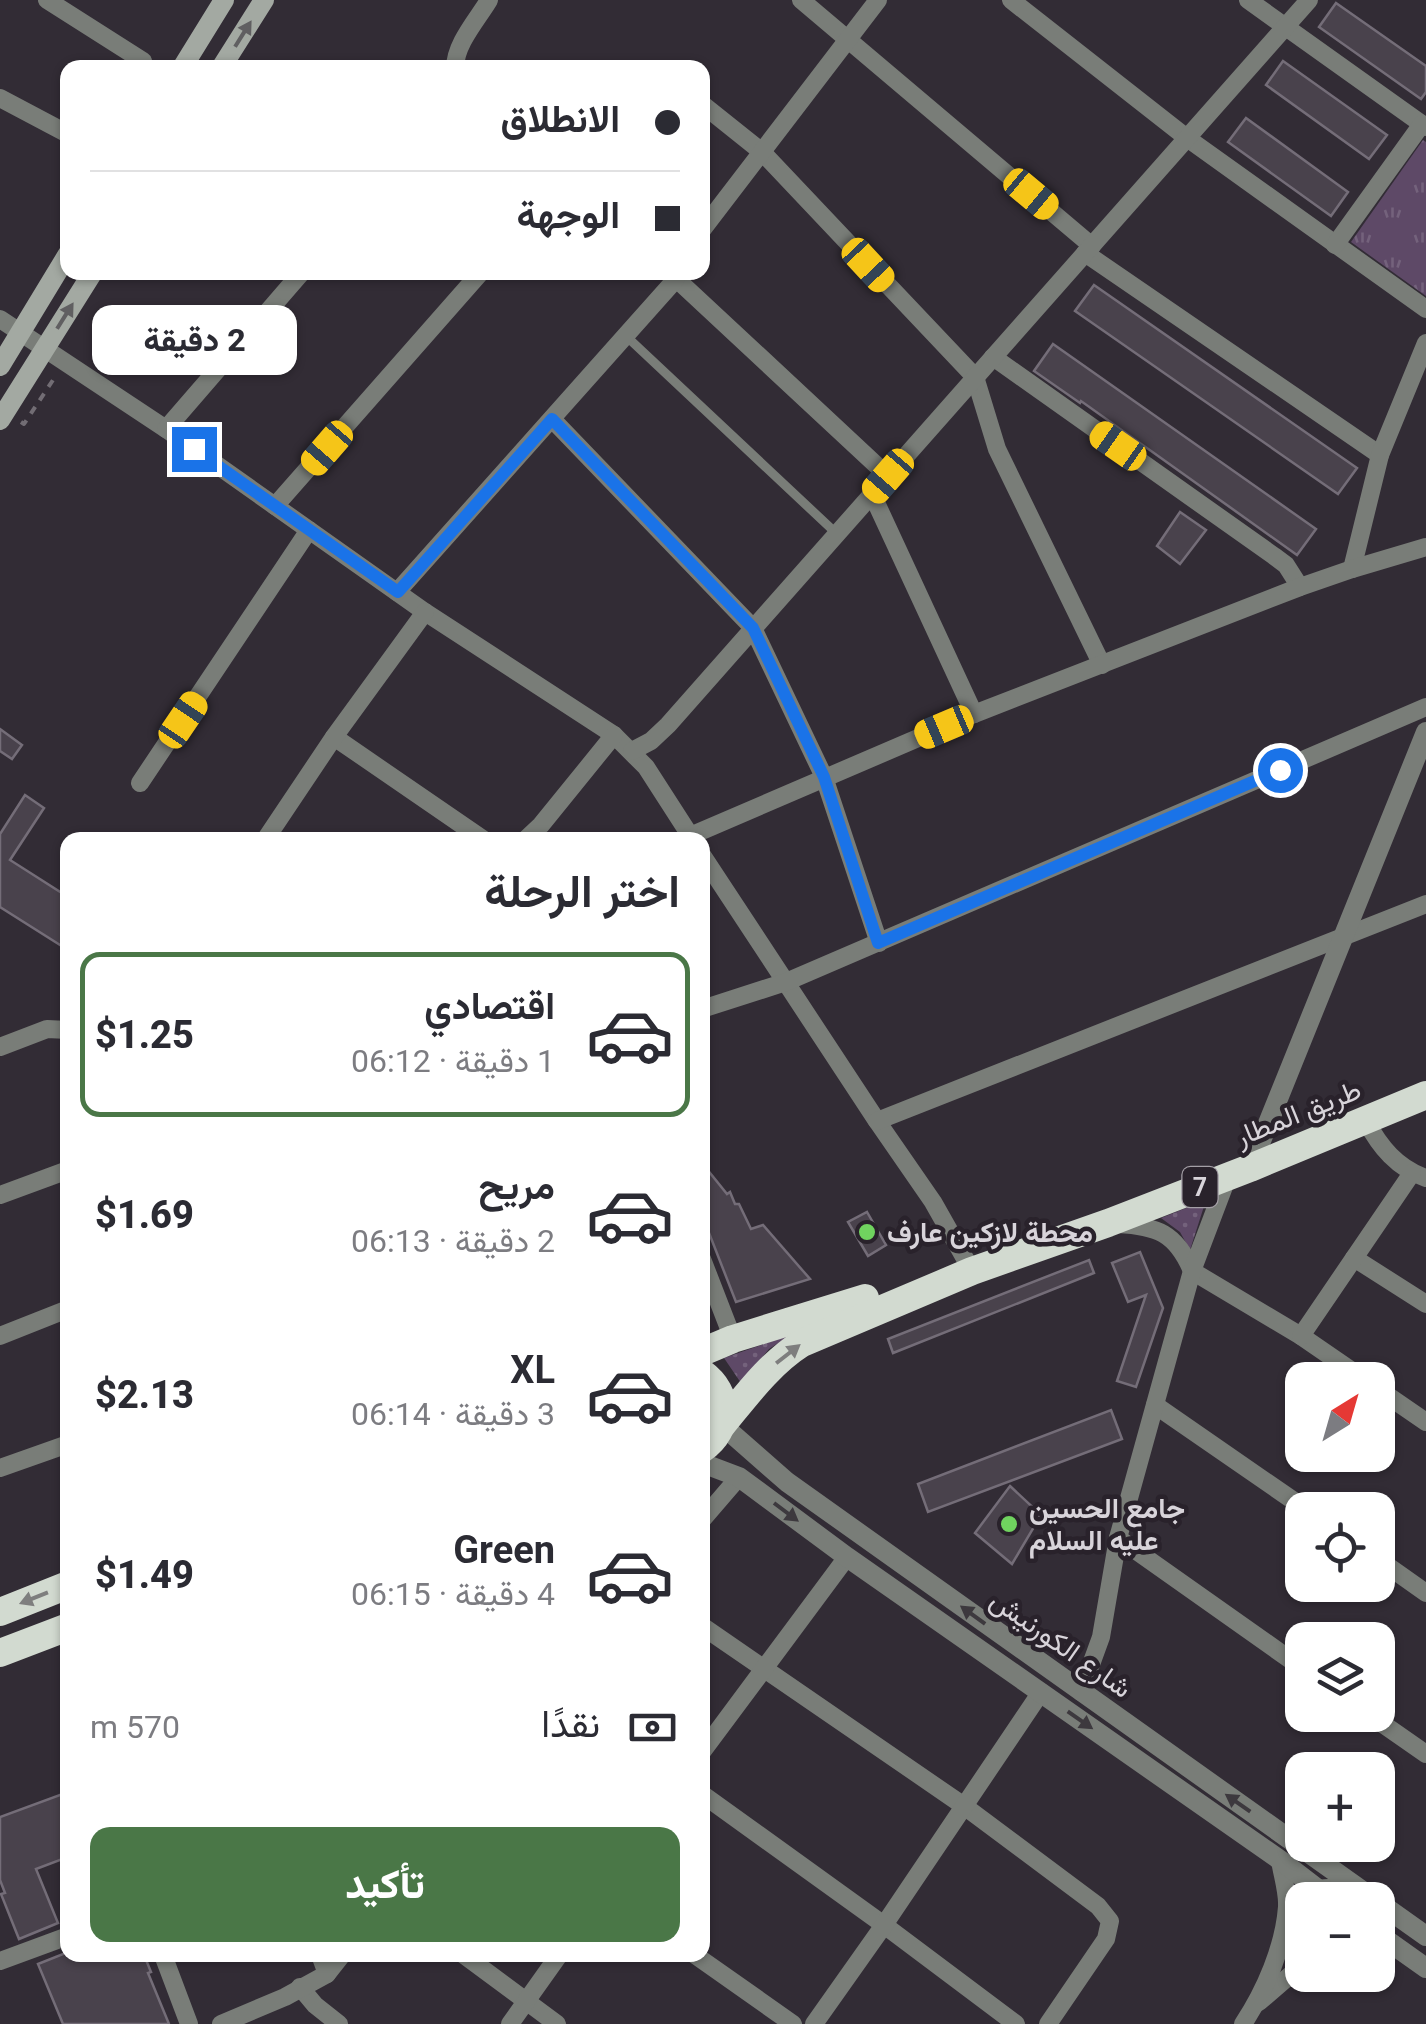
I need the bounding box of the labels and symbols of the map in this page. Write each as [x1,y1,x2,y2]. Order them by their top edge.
one-way arrow [233,20,251,48]
car [998,163,1064,225]
car [837,233,899,297]
one-way arrow [55,303,74,330]
callout: 2 دقيقة [91,304,296,374]
car [296,416,358,480]
car [1085,417,1151,475]
route end [172,427,217,472]
car [857,444,919,508]
car [154,687,212,753]
car [911,701,977,753]
route start [1258,748,1303,793]
street label: طريق المطار [1229,1073,1366,1154]
road number: 7 [1182,1167,1218,1207]
place label: محطة لازكين عارف [887,1216,1093,1250]
marker: محطة لازكين عارف [856,1221,878,1243]
one-way arrow [775,1343,801,1364]
north arrow [1285,1362,1395,1472]
place label: جامع الحسين عليه السلام [1029,1492,1185,1559]
one-way arrow [773,1501,799,1521]
marker: جامع الحسين عليه السلام [998,1513,1020,1535]
street label: شارع الكورنيش [983,1583,1138,1706]
one-way arrow [18,1591,48,1607]
one-way arrow [960,1606,986,1625]
one-way arrow [1066,1710,1093,1729]
one-way arrow [1225,1794,1251,1813]

